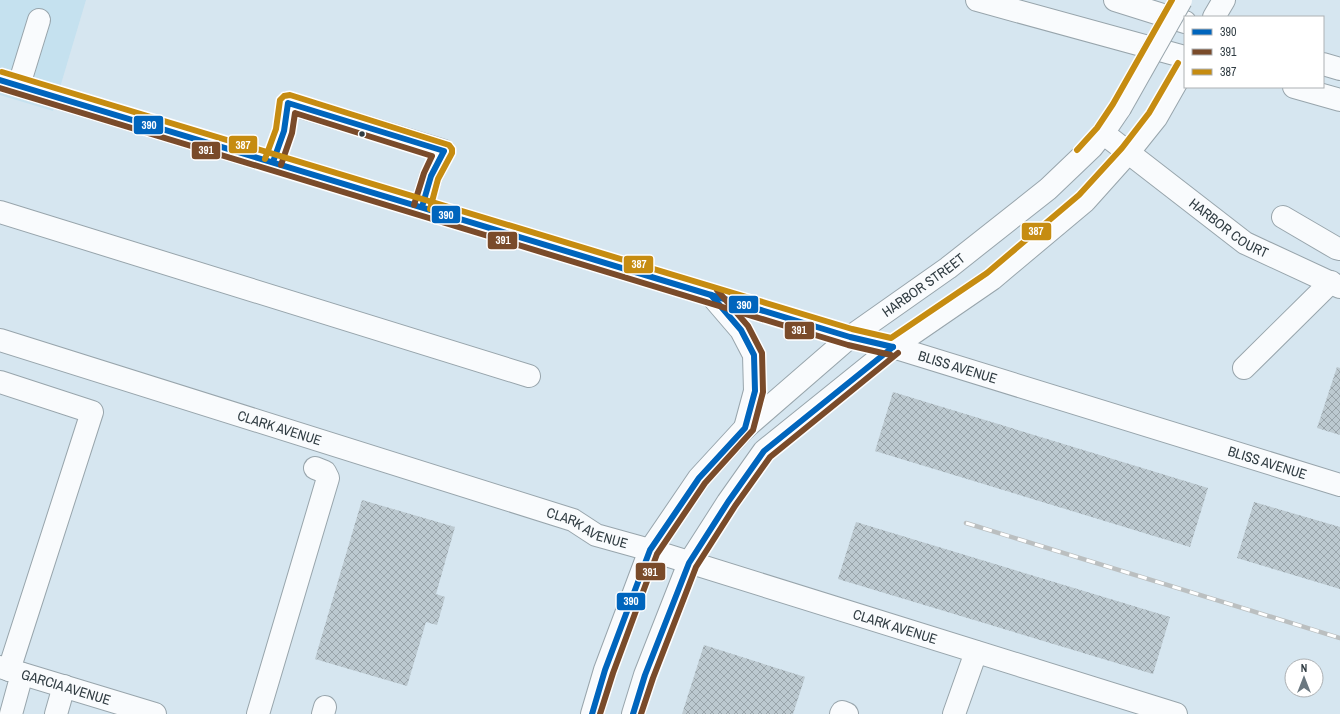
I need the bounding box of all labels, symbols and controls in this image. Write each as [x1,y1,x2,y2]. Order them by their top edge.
legend [1184,16,1324,88]
text: 390 [1220,24,1236,40]
text: 391 [1220,44,1237,60]
text: 387 [1220,64,1237,80]
line badge: 390 [133,115,164,135]
text: 390 [141,118,157,132]
unlabelled marker [357,129,367,139]
line badge: 387 [228,135,258,154]
text: 387 [235,138,251,152]
line badge: 391 [191,141,221,160]
text: 391 [198,143,214,157]
street label: HARBOR COURT [1186,194,1271,262]
line badge: 390 [431,205,461,224]
text: 390 [438,208,454,222]
line badge: 387 [1021,222,1052,241]
text: 387 [1028,224,1044,238]
line badge: 391 [487,231,518,250]
text: 391 [495,233,511,247]
street label: HARBOR STREET [878,249,968,321]
line badge: 387 [623,255,654,274]
text: 387 [631,257,647,271]
line badge: 390 [728,295,759,314]
text: 390 [736,298,752,312]
line badge: 391 [784,321,815,340]
text: 391 [791,323,807,337]
street label: BLISS AVENUE [916,346,999,388]
street label: CLARK AVENUE [235,406,324,449]
street label: BLISS AVENUE [1226,442,1309,483]
street label: CLARK AVENUE [544,503,630,552]
line badge: 391 [635,562,666,581]
text: 391 [642,565,658,579]
line badge: 390 [616,592,646,611]
text: 390 [623,594,639,608]
street label: CLARK AVENUE [851,605,940,648]
north arrow [1284,658,1324,698]
text: N [1301,661,1307,675]
street label: GARCIA AVENUE [19,665,113,709]

